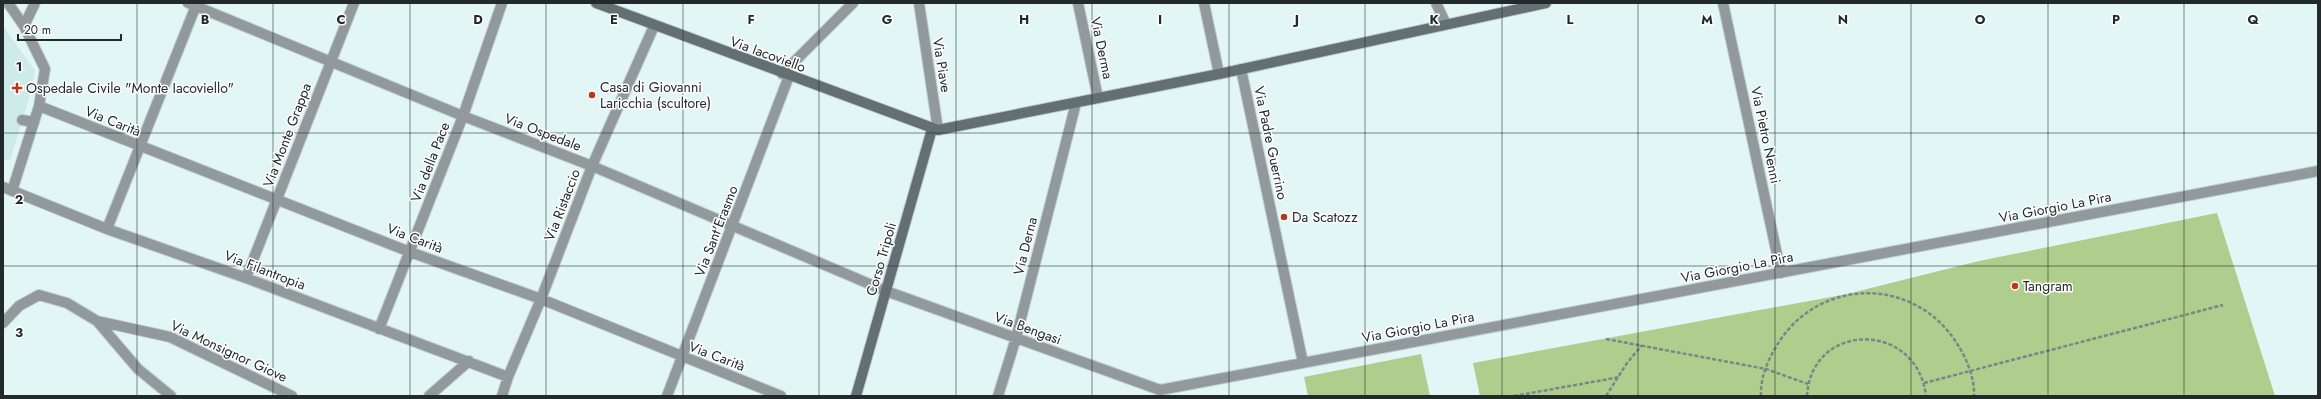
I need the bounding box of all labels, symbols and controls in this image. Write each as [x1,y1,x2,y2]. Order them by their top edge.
text: B [201,10,210,29]
text: C [336,10,346,29]
text: D [473,10,483,29]
text: E [610,10,618,29]
text: F [747,10,755,29]
text: G [882,10,893,29]
text: H [1019,10,1029,29]
text: I [1158,10,1162,29]
text: J [1292,10,1299,29]
text: K [1429,10,1439,29]
text: L [1567,10,1574,29]
text: M [1701,10,1713,29]
text: N [1838,10,1848,29]
text: O [1975,10,1986,29]
text: P [2112,10,2120,29]
text: Q [2247,10,2259,29]
street label: Via Derma [1086,15,1118,81]
scale bar [18,16,121,42]
text: 20 m [24,21,51,39]
street label: Via Iacoviello [727,31,809,77]
street label: Via Piave [928,36,956,94]
text: 1 [16,57,22,76]
place label: Casa di Giovanni Laricchia (scultore) [600,77,711,113]
place label: Ospedale Civile "Monte Iacoviello" [26,78,234,98]
street label: Via Monte Grappa [258,80,316,190]
marker: Ospedale Civile "Monte Iacoviello" [11,82,23,94]
street label: Via Padre Guerrino [1249,84,1293,202]
street label: Via Pietro Nenni [1746,85,1786,185]
marker: Casa di Giovanni Laricchia (scultore) [587,90,597,100]
street label: Via Carità [82,101,144,141]
street label: Via Ospedale [502,108,584,156]
street label: Via della Pace [406,119,454,205]
street label: Via Ristaccio [539,166,585,244]
street label: Via Sant'Erasmo [689,182,743,280]
street label: Via Giorgio La Pira [1997,186,2113,228]
text: 2 [15,190,23,209]
place label: Da Scatozz [1292,207,1358,227]
marker: Da Scatozz [1279,212,1289,222]
street label: Via Derna [1008,215,1042,277]
street label: Via Carità [384,218,446,258]
street label: Corso Tripoli [861,220,901,298]
street label: Via Filantropia [221,245,309,295]
street label: Via Giorgio La Pira [1679,246,1795,288]
place label: Tangram [2023,276,2073,296]
marker: Tangram [2010,281,2020,291]
street label: Via Giorgio La Pira [1360,306,1476,348]
street label: Via Bengasi [992,307,1064,349]
street label: Via Monsignor Giove [167,315,291,387]
text: 3 [15,323,23,342]
street label: Via Carità [686,336,748,376]

